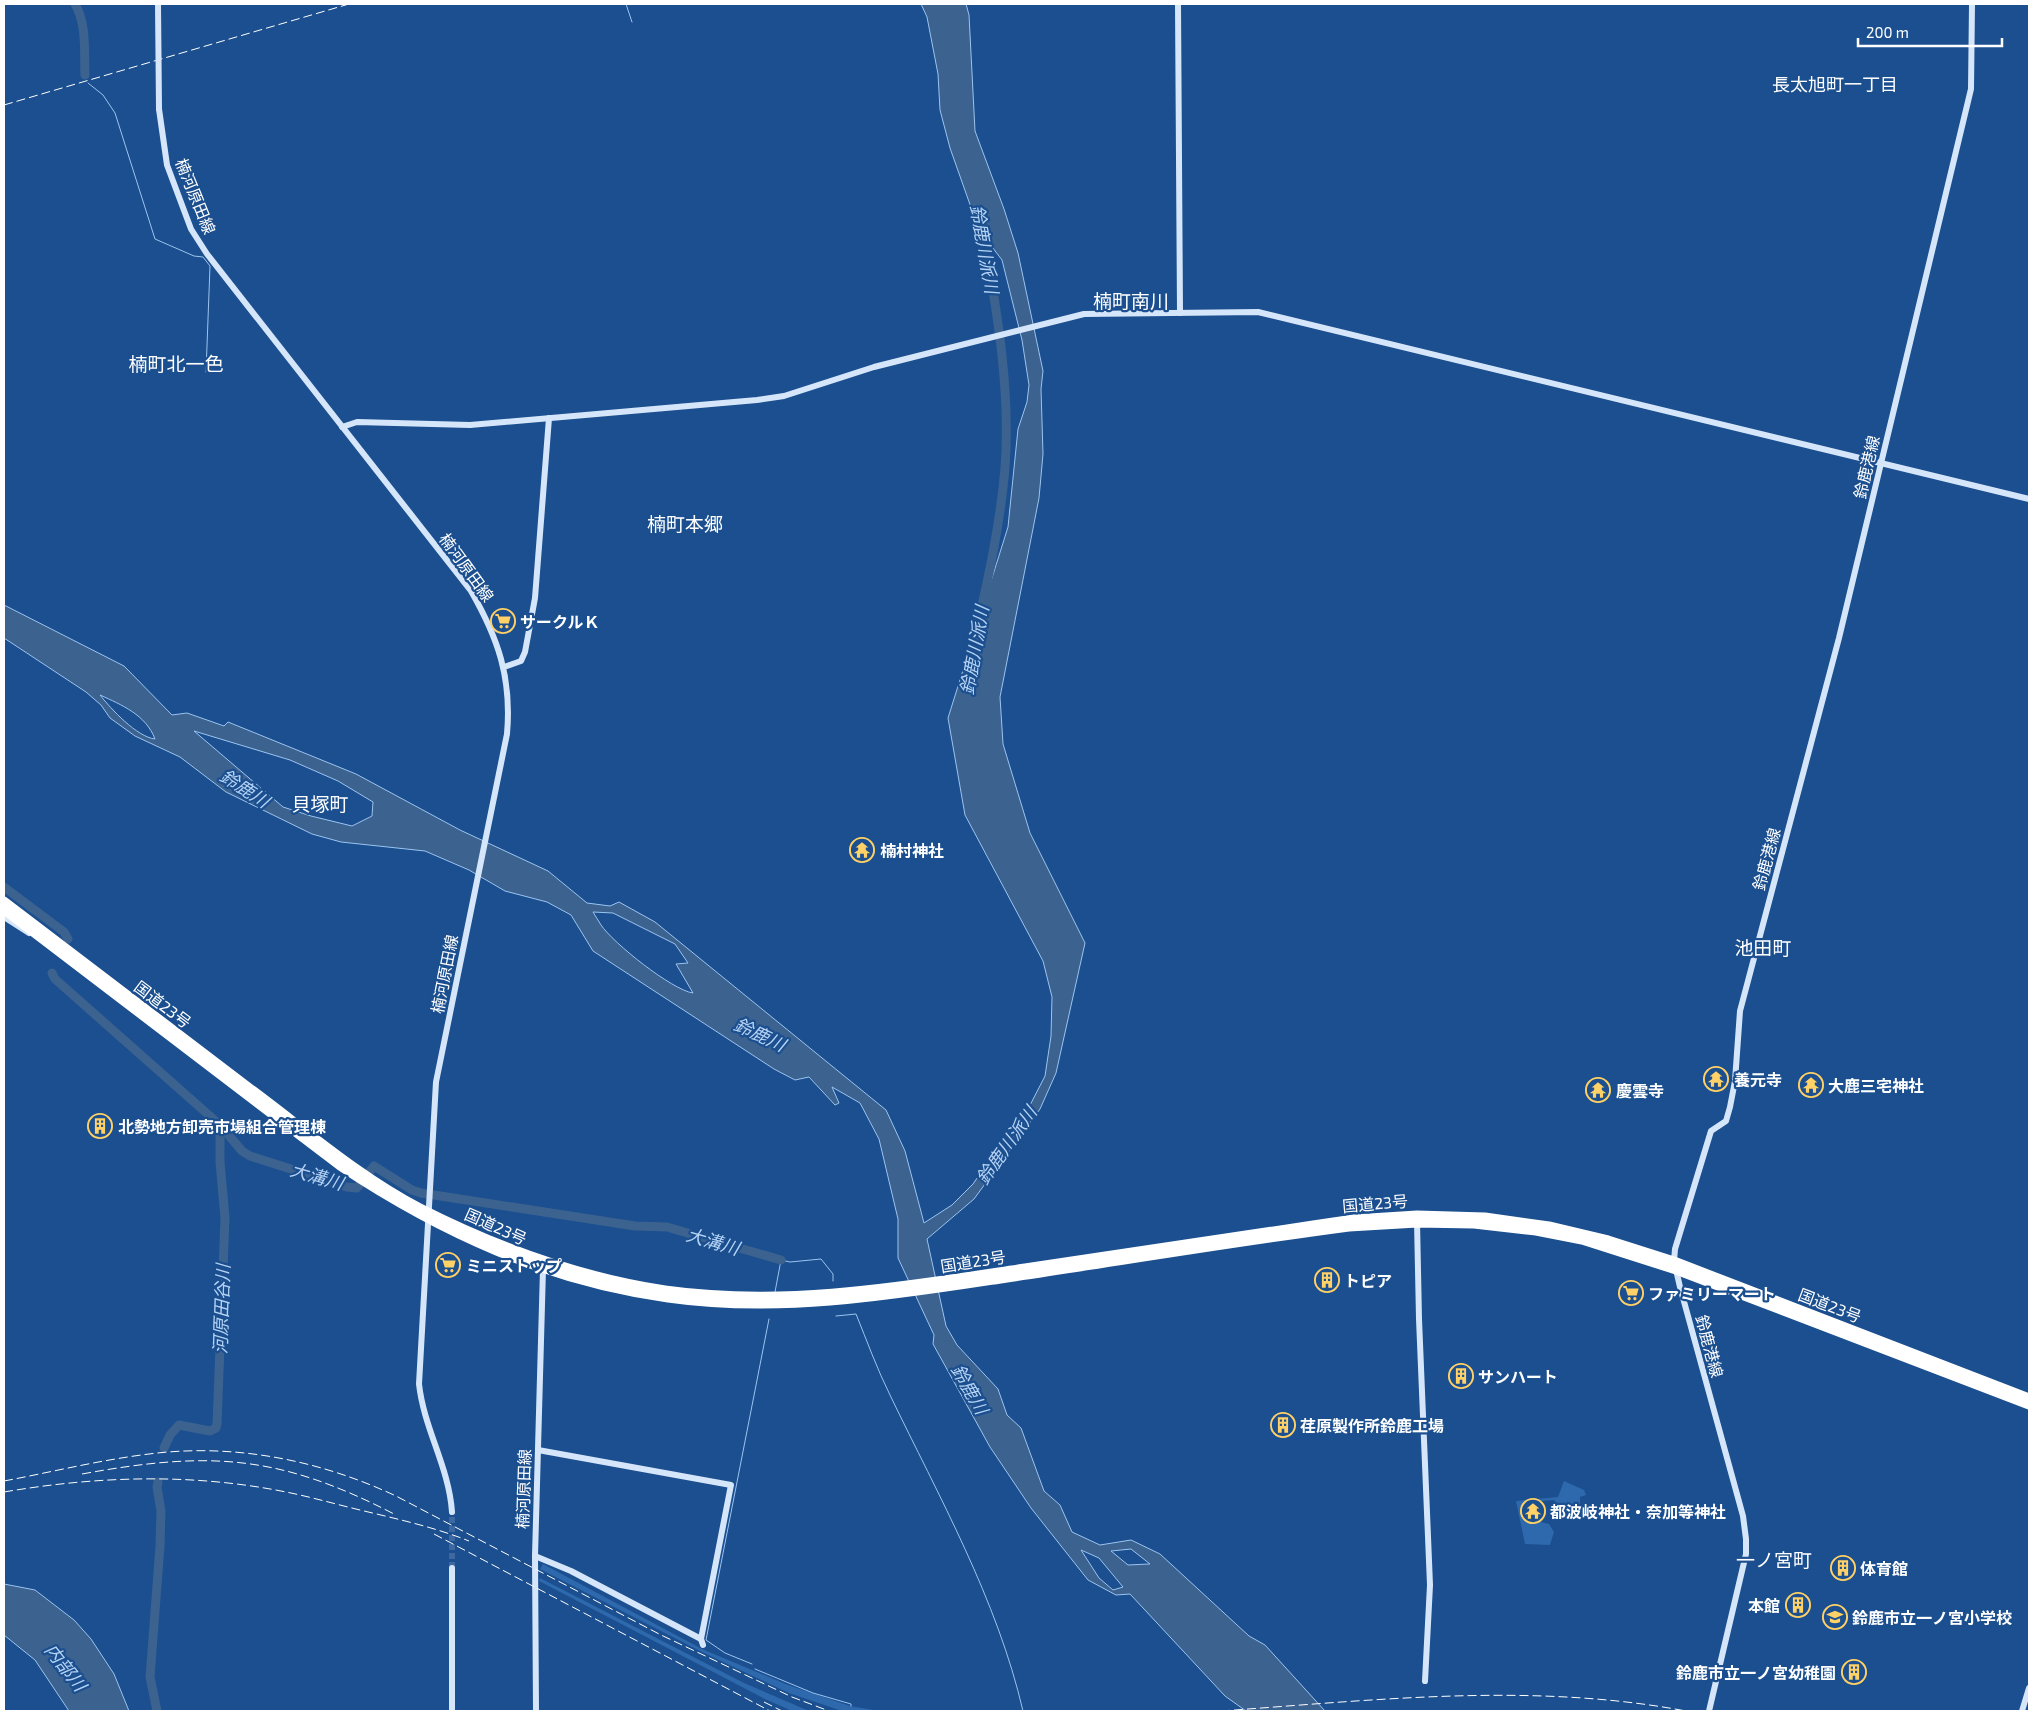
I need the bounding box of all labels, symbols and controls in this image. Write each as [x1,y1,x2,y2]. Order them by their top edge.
scale bar [1858,15,2002,47]
text: 200 m [1866,23,1909,41]
district label: 長太旭町一丁目 [1772,73,1898,95]
street label: 楠河原田線 [172,155,220,237]
water label: 鈴鹿川派川 [966,203,1004,297]
district label: 楠町南川 [1093,289,1169,312]
district label: 楠町北一色 [128,352,224,375]
street label: 鈴鹿港線 [1850,434,1882,500]
district label: 楠町本郷 [647,512,723,535]
street label: 楠河原田線 [436,529,498,605]
water label: 鈴鹿川派川 [955,602,993,696]
supermarket icon: サークルＫ [490,608,516,634]
place label: サークルＫ [520,612,600,631]
water label: 鈴鹿川 [216,764,275,813]
district label: 貝塚町 [291,792,349,815]
street label: 鈴鹿港線 [1749,826,1783,892]
temple icon: 楠村神社 [849,837,875,863]
place label: 楠村神社 [880,841,944,860]
street label: 楠河原田線 [427,933,461,1015]
district label: 池田町 [1734,936,1792,959]
street label: 国道23号 [131,977,195,1031]
water label: 鈴鹿川 [731,1013,791,1056]
temple icon: 養元寺 [1703,1066,1729,1092]
place label: 養元寺 [1734,1070,1782,1089]
temple icon: 大鹿三宅神社 [1798,1072,1824,1098]
place label: 大鹿三宅神社 [1828,1076,1924,1095]
temple icon: 慶雲寺 [1585,1077,1611,1103]
place label: 慶雲寺 [1616,1081,1664,1100]
water label: 鈴鹿川派川 [971,1100,1042,1188]
building icon: 北勢地方卸売市場組合管理棟 [87,1113,113,1139]
place label: 北勢地方卸売市場組合管理棟 [118,1117,326,1136]
water label: 大溝川 [288,1158,348,1195]
street label: 国道23号 [1341,1191,1409,1215]
street label: 国道23号 [462,1204,530,1248]
water label: 大溝川 [684,1223,744,1260]
street label: 国道23号 [939,1246,1007,1276]
supermarket icon: ミニストップ [435,1252,461,1278]
place label: ミニストップ [466,1256,562,1275]
water label: 河原田谷川 [208,1262,234,1354]
building icon: トピア [1314,1267,1340,1293]
place label: トピア [1344,1271,1392,1290]
supermarket icon: ファミリーマート [1618,1280,1644,1306]
place label: ファミリーマート [1648,1284,1776,1303]
street label: 国道23号 [1796,1284,1864,1326]
street label: 鈴鹿港線 [1693,1313,1727,1379]
water label: 鈴鹿川 [947,1360,994,1420]
building icon: サンハート [1448,1363,1474,1389]
place label: サンハート [1478,1367,1558,1386]
building icon: 荏原製作所鈴鹿工場 [1270,1412,1296,1438]
place label: 荏原製作所鈴鹿工場 [1300,1416,1444,1435]
street label: 楠河原田線 [512,1449,534,1529]
temple icon: 都波岐神社・奈加等神社 [1520,1498,1546,1524]
place label: 都波岐神社・奈加等神社 [1550,1502,1726,1521]
district label: 一ノ宮町 [1736,1548,1812,1571]
building icon: 体育館 [1830,1555,1856,1581]
place label: 体育館 [1860,1559,1908,1578]
building icon: 本館 [1785,1592,1811,1618]
place label: 本館 [1748,1596,1780,1615]
school or university icon: 鈴鹿市立一ノ宮小学校 [1822,1604,1848,1630]
place label: 鈴鹿市立一ノ宮小学校 [1852,1608,2012,1627]
water label: 内部川 [41,1639,93,1697]
building icon: 鈴鹿市立一ノ宮幼稚園 [1841,1659,1867,1685]
place label: 鈴鹿市立一ノ宮幼稚園 [1676,1663,1836,1682]

